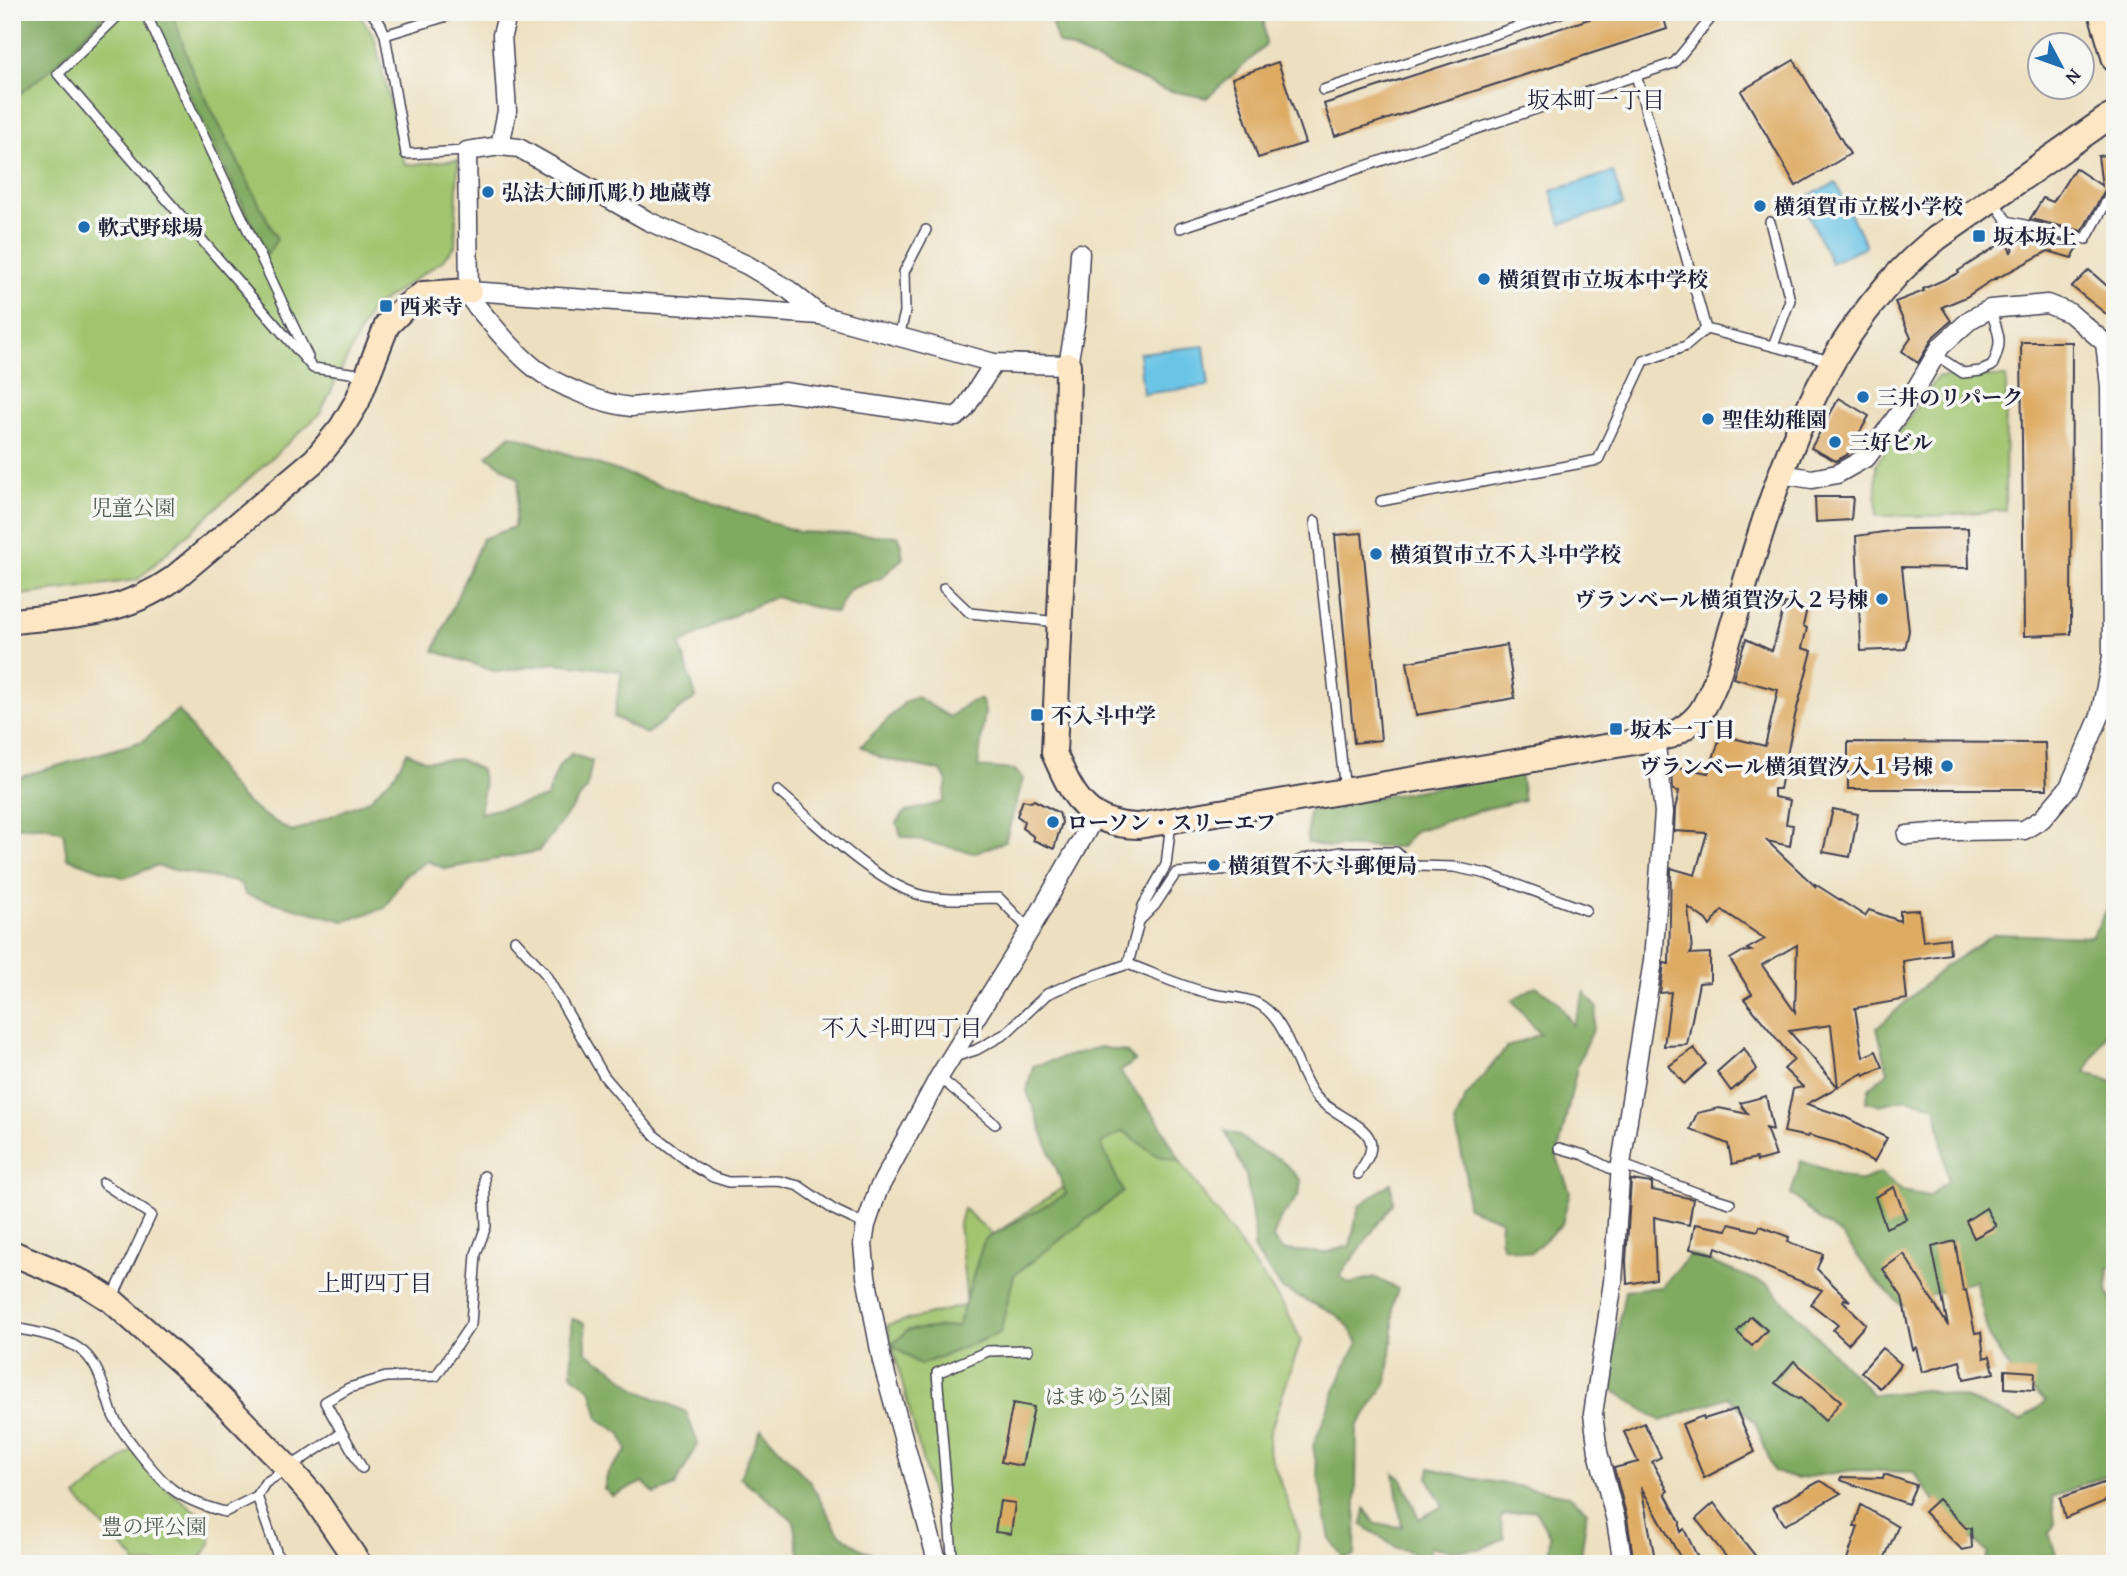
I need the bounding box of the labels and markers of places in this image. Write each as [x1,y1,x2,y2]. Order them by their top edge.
place label: 弘法大師爪彫り地蔵尊 [502,177,712,208]
marker: 弘法大師爪彫り地蔵尊 [480,184,496,200]
place label: 横須賀市立桜小学校 [1774,191,1963,222]
marker: 横須賀市立桜小学校 [1752,198,1768,214]
place label: 軟式野球場 [98,212,203,243]
marker: 軟式野球場 [76,219,92,235]
place label: 坂本坂上 [1993,221,2077,252]
marker: 坂本坂上 [1971,228,1987,244]
place label: 横須賀市立坂本中学校 [1498,264,1708,295]
marker: 横須賀市立坂本中学校 [1476,271,1492,287]
place label: 西来寺 [400,291,463,322]
marker: 西来寺 [378,298,394,314]
place label: 三井のリパーク [1877,382,2023,413]
marker: 三井のリパーク [1855,389,1871,405]
place label: 聖佳幼稚園 [1722,404,1827,435]
marker: 聖佳幼稚園 [1700,411,1716,427]
place label: 三好ビル [1849,427,1933,458]
marker: 三好ビル [1827,434,1843,450]
place label: 横須賀市立不入斗中学校 [1390,539,1621,570]
marker: 横須賀市立不入斗中学校 [1368,546,1384,562]
place label: ヴランベール横須賀汐入２号棟 [1574,584,1868,615]
marker: ヴランベール横須賀汐入２号棟 [1874,591,1890,607]
place label: 不入斗中学 [1051,700,1156,731]
marker: 不入斗中学 [1029,707,1045,723]
place label: 坂本一丁目 [1630,714,1735,745]
marker: 坂本一丁目 [1608,721,1624,737]
place label: ヴランベール横須賀汐入１号棟 [1639,751,1933,782]
marker: ヴランベール横須賀汐入１号棟 [1939,758,1955,774]
place label: ローソン・スリーエフ [1067,807,1276,838]
marker: ローソン・スリーエフ [1045,814,1061,830]
place label: 横須賀不入斗郵便局 [1228,850,1417,881]
marker: 横須賀不入斗郵便局 [1206,857,1222,873]

